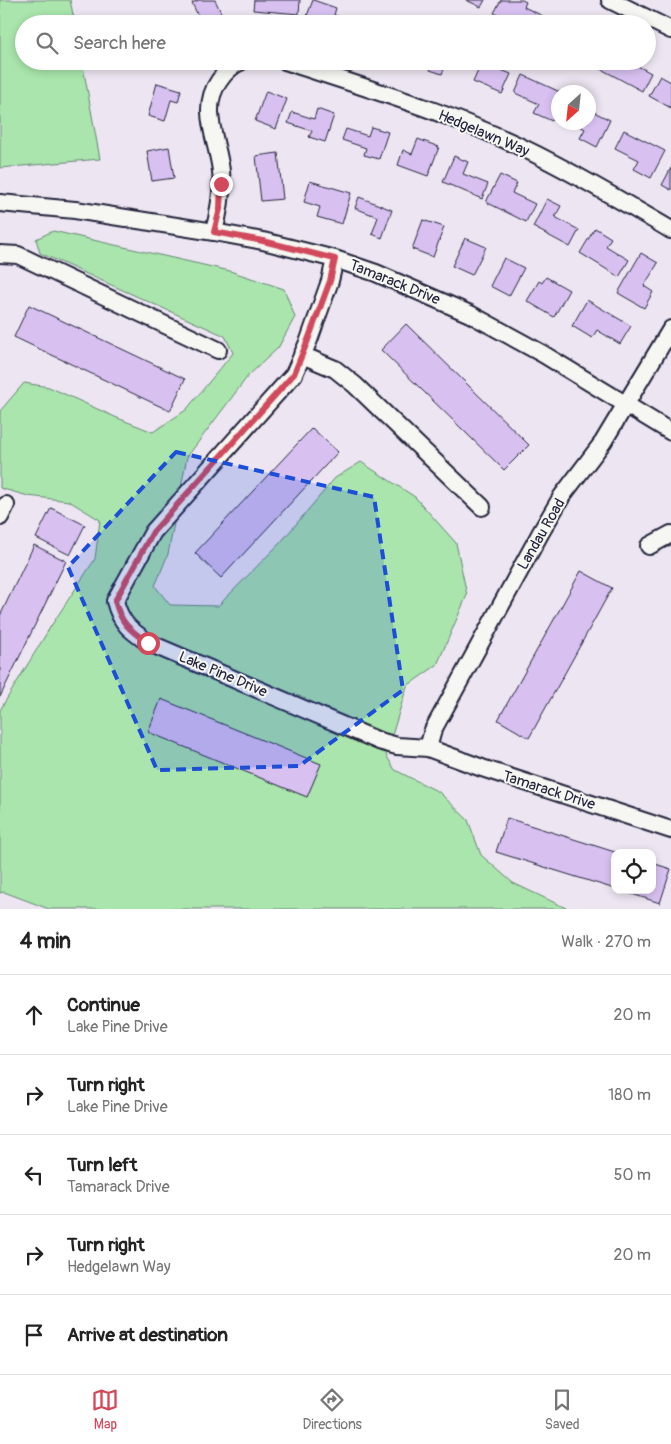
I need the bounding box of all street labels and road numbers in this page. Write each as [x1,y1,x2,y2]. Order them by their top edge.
street label: Hedgelawn Way [435,106,533,161]
street label: Tamarack Drive [347,256,444,310]
street label: Landau Road [513,495,570,573]
street label: Lake Pine Drive [176,647,270,702]
street label: Tamarack Drive [500,767,598,815]

